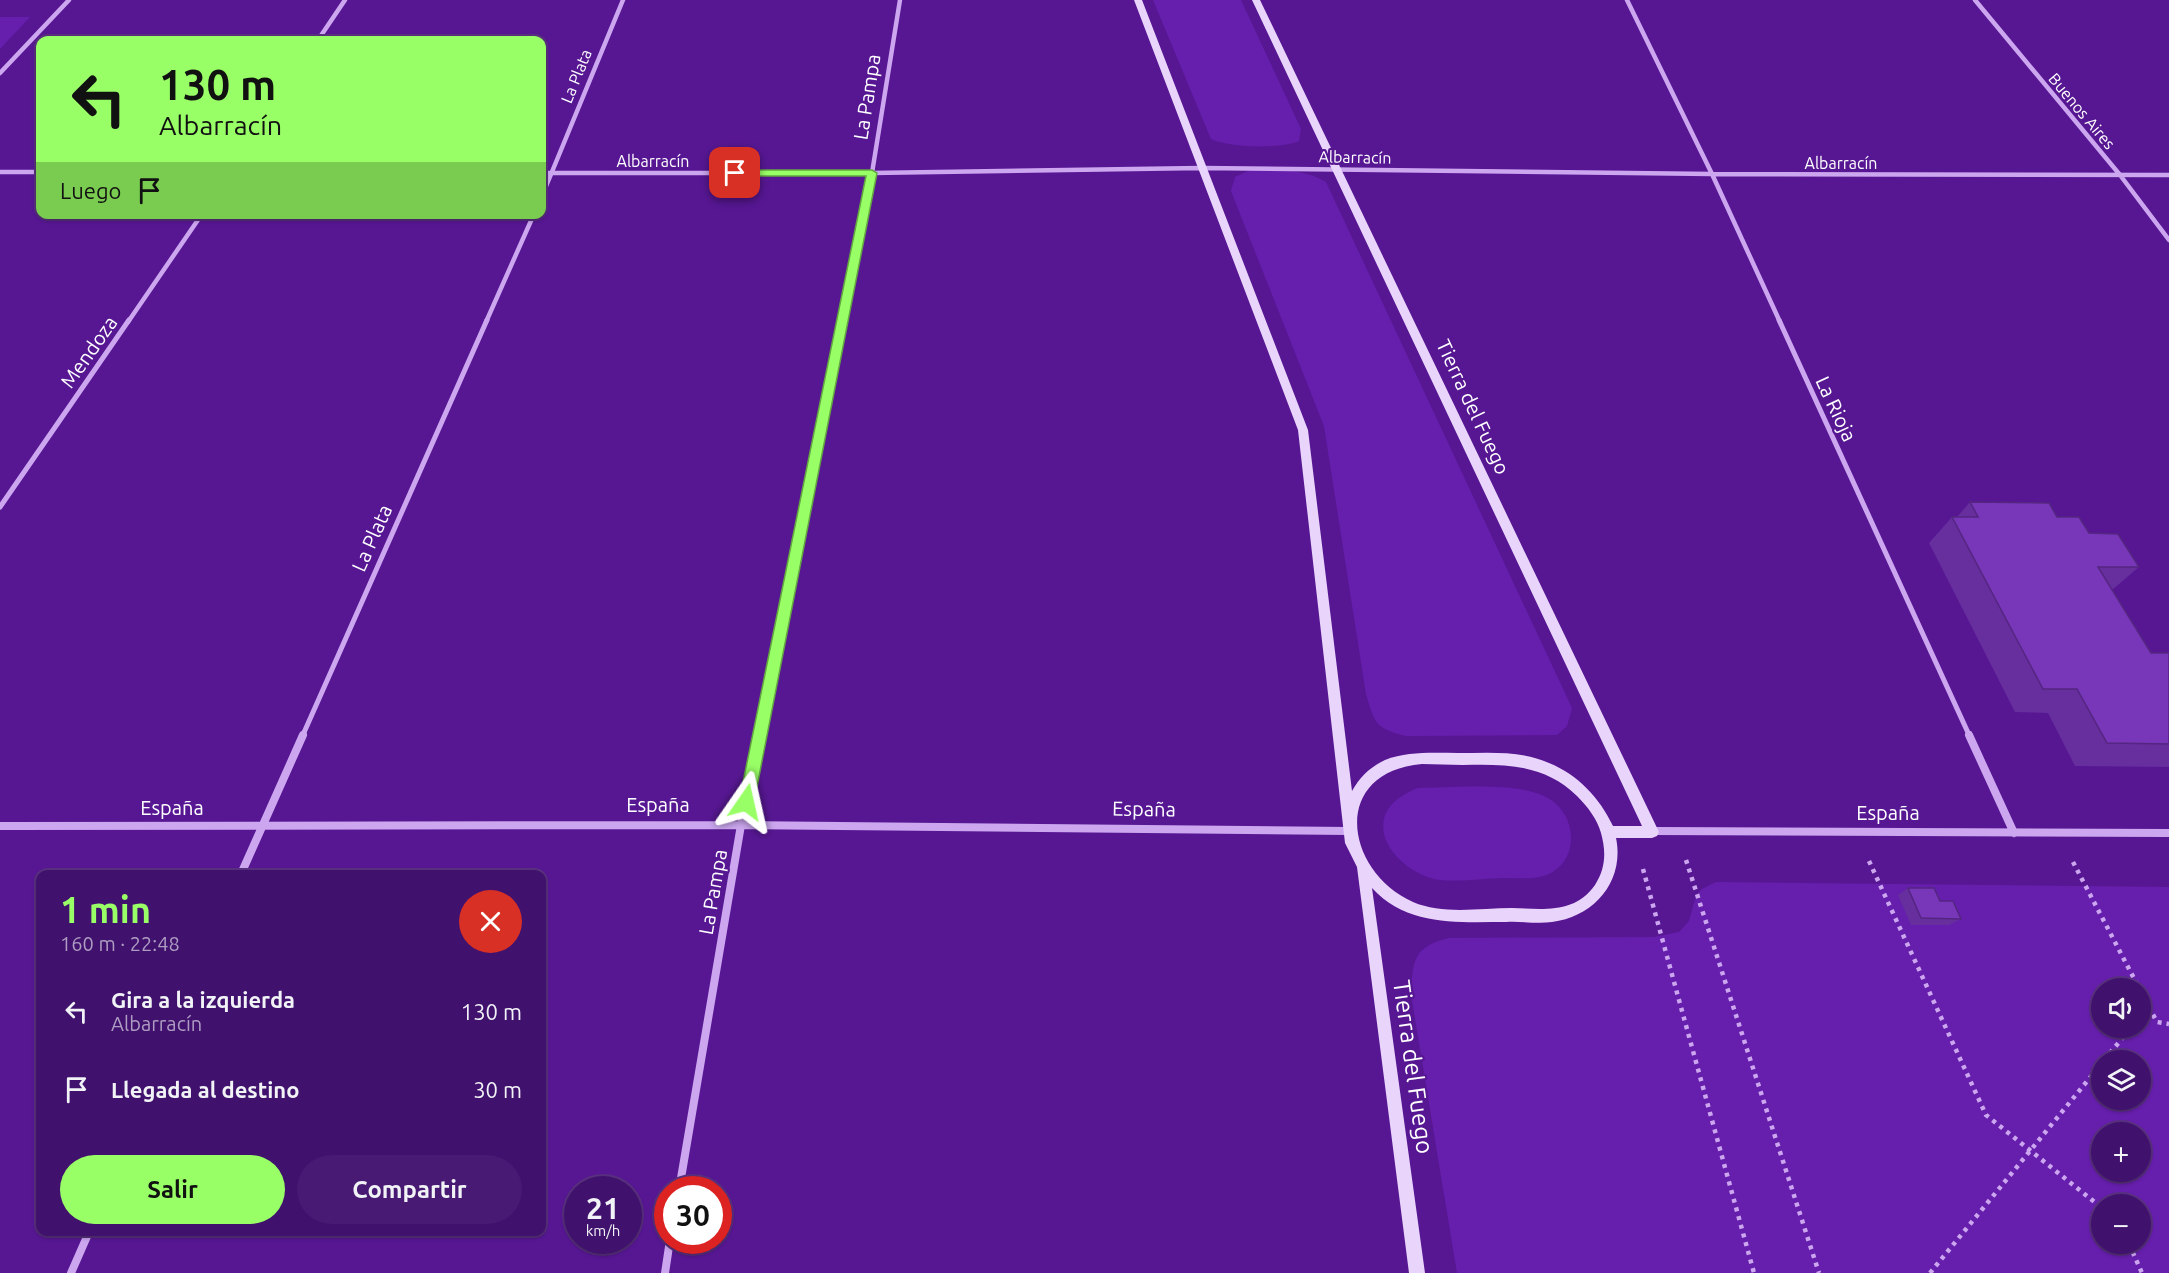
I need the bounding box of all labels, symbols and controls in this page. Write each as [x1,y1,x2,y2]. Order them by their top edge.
street label: La Plata [557,46,595,106]
street label: La Pampa [848,52,885,141]
icon: left [60,60,138,138]
text: 130 m [159,61,276,108]
street label: Buenos Aires [2045,69,2119,153]
text: Albarracín [159,110,282,140]
pin [709,147,760,198]
street label: Albarracín [1318,147,1392,167]
street label: Albarracín [617,152,689,170]
street label: Albarracín [1805,154,1877,172]
icon: arrive [718,156,751,189]
icon: arrive [133,174,166,207]
text: Luego [60,178,121,203]
street label: Mendoza [56,311,122,392]
street label: Tierra del Fuego [1432,336,1515,478]
street label: La Rioja [1811,373,1862,445]
street label: La Plata [347,501,396,575]
position arrow [714,770,778,834]
street label: España [626,793,690,816]
street label: España [140,796,204,819]
street label: España [1112,796,1176,821]
street label: España [1856,801,1920,824]
street label: La Pampa [694,847,731,936]
text: 1 min [60,889,151,930]
button: close [459,890,522,953]
text: 160 m · 22:48 [60,932,180,955]
street label: Tierra del Fuego [1388,978,1439,1156]
map controls [2091,978,2151,1254]
button: sound [2091,978,2151,1038]
text: Gira a la izquierda [111,987,295,1012]
icon: left [60,995,93,1028]
text: 130 m [461,999,522,1024]
text: Albarracín [111,1012,202,1035]
button: layers [2091,1050,2151,1110]
icon: arrive [60,1073,93,1106]
text: Llegada al destino [111,1077,299,1102]
text: 30 m [473,1077,522,1102]
button: + [2091,1122,2151,1182]
button: Salir [60,1155,285,1224]
button: Compartir [297,1155,522,1224]
speed limit sign: 30 [654,1176,732,1254]
text: 21 [586,1191,620,1225]
button: − [2091,1194,2151,1254]
text: km/h [586,1222,620,1239]

